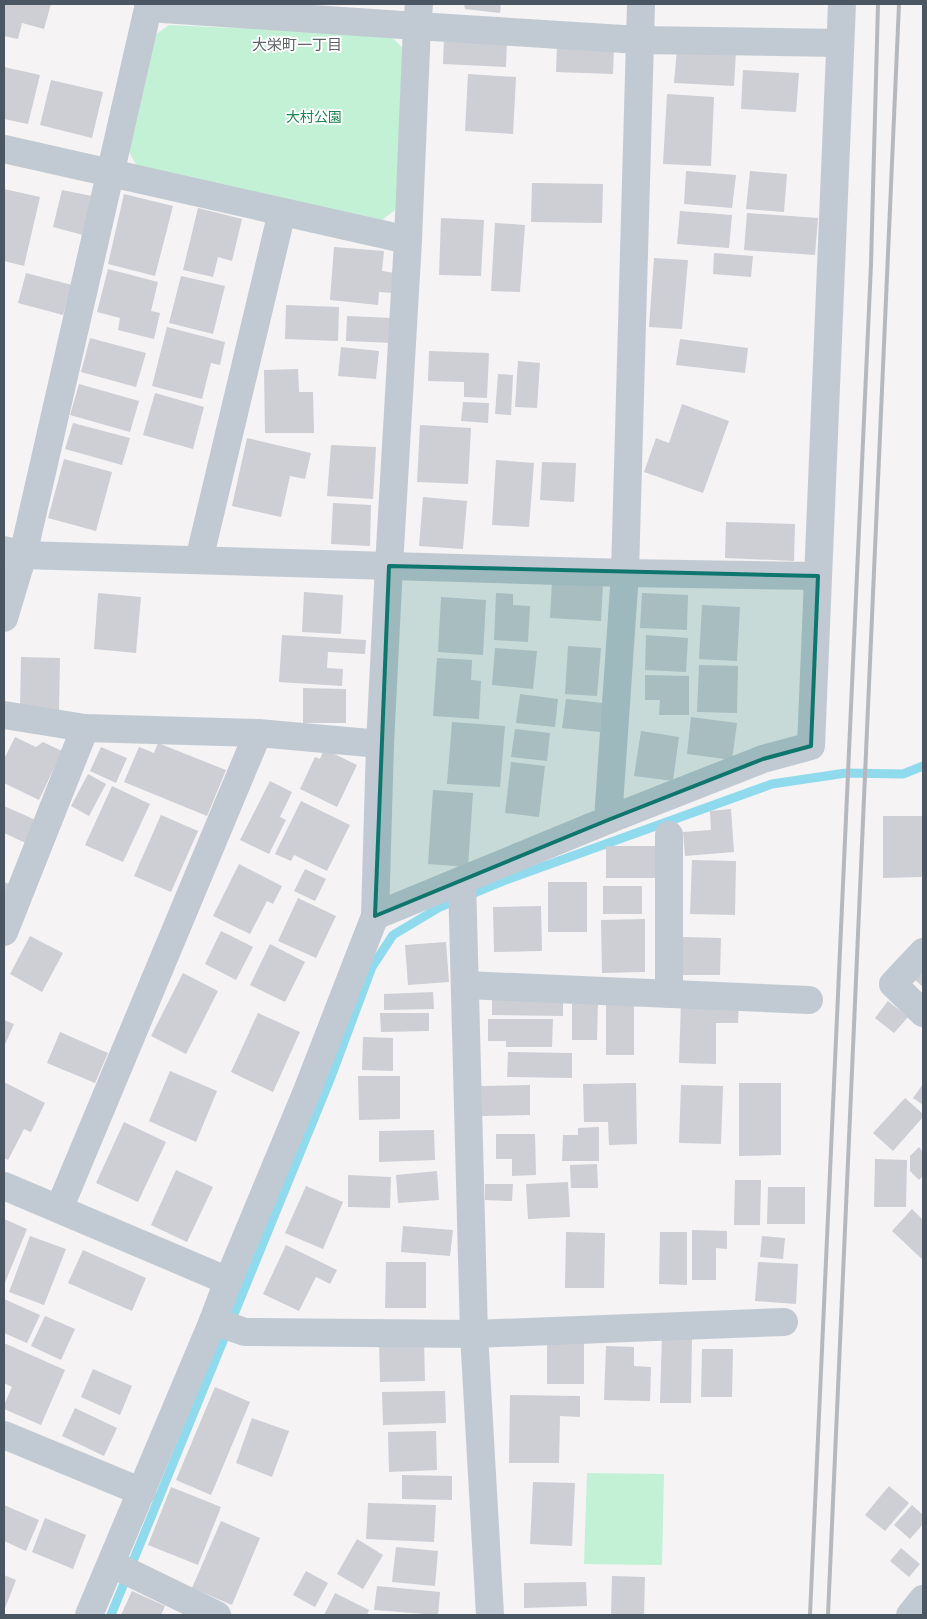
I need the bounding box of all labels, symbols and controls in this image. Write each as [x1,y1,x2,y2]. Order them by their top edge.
district label: 大栄町一丁目 [252,35,342,54]
park label: 大村公園 [286,108,342,126]

